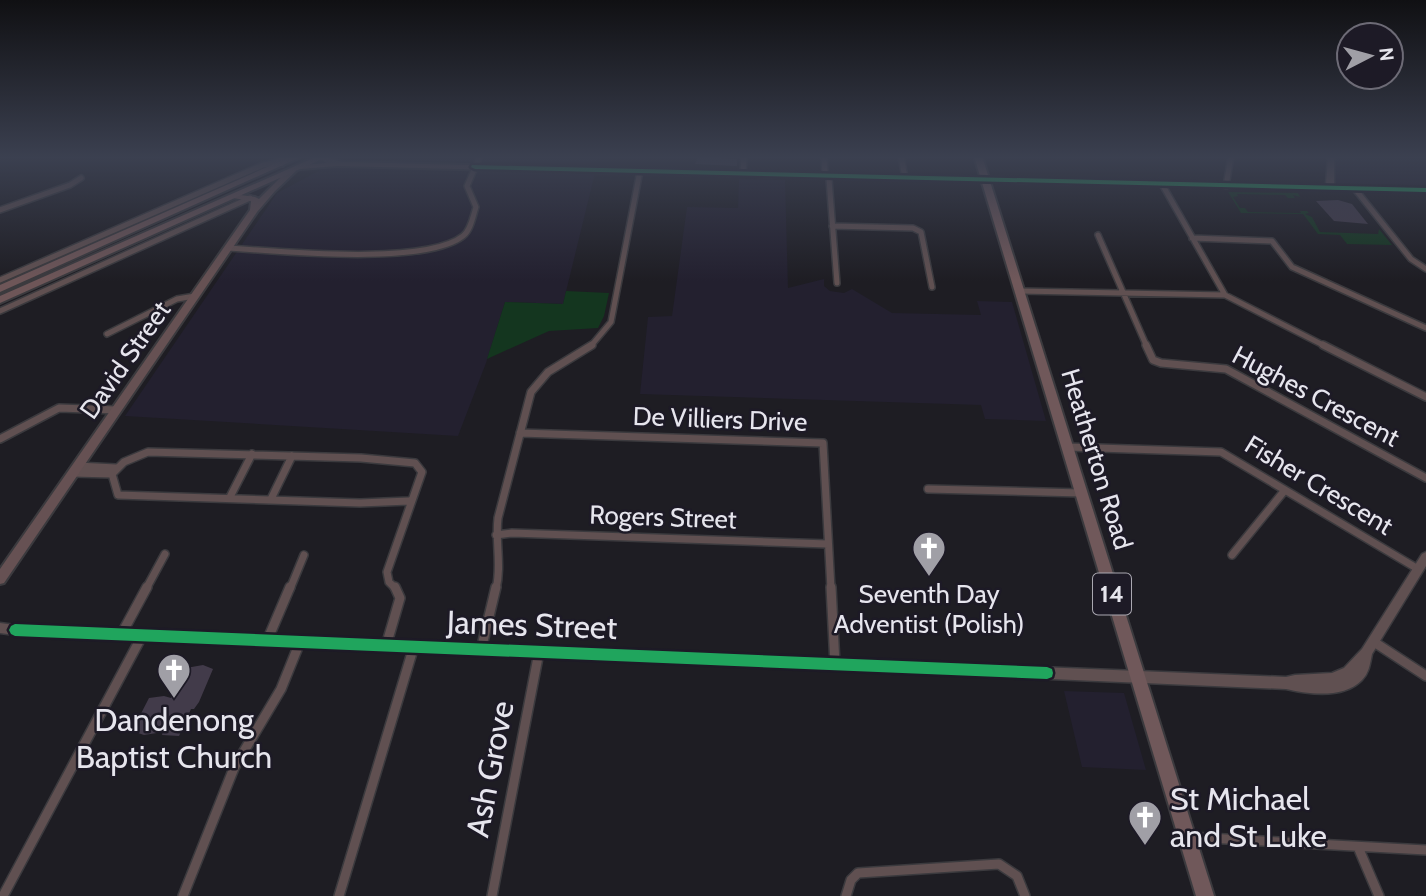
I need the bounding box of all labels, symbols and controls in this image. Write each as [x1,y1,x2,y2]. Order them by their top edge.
north arrow [1335,21,1405,91]
text: N [1374,46,1399,62]
street label: David Street [73,295,177,425]
street label: Hughes Crescent [1227,339,1405,454]
street label: Heatherton Road [1054,365,1140,553]
street label: De Villiers Drive [632,400,808,438]
street label: Fisher Crescent [1239,428,1399,542]
street label: Rogers Street [589,498,737,536]
church icon: Seventh Day Adventist (Polish) [910,529,948,578]
road number: 14 [1093,574,1131,614]
place label: Seventh Day Adventist (Polish) [834,578,1024,640]
street label: James Street [445,602,618,647]
church icon: Dandenong Baptist Church [155,651,193,700]
street label: Ash Grove [457,698,522,840]
place label: Dandenong Baptist Church [76,700,272,776]
place label: St Michael and St Luke [1170,779,1327,855]
church icon: St Michael and St Luke [1126,798,1164,847]

